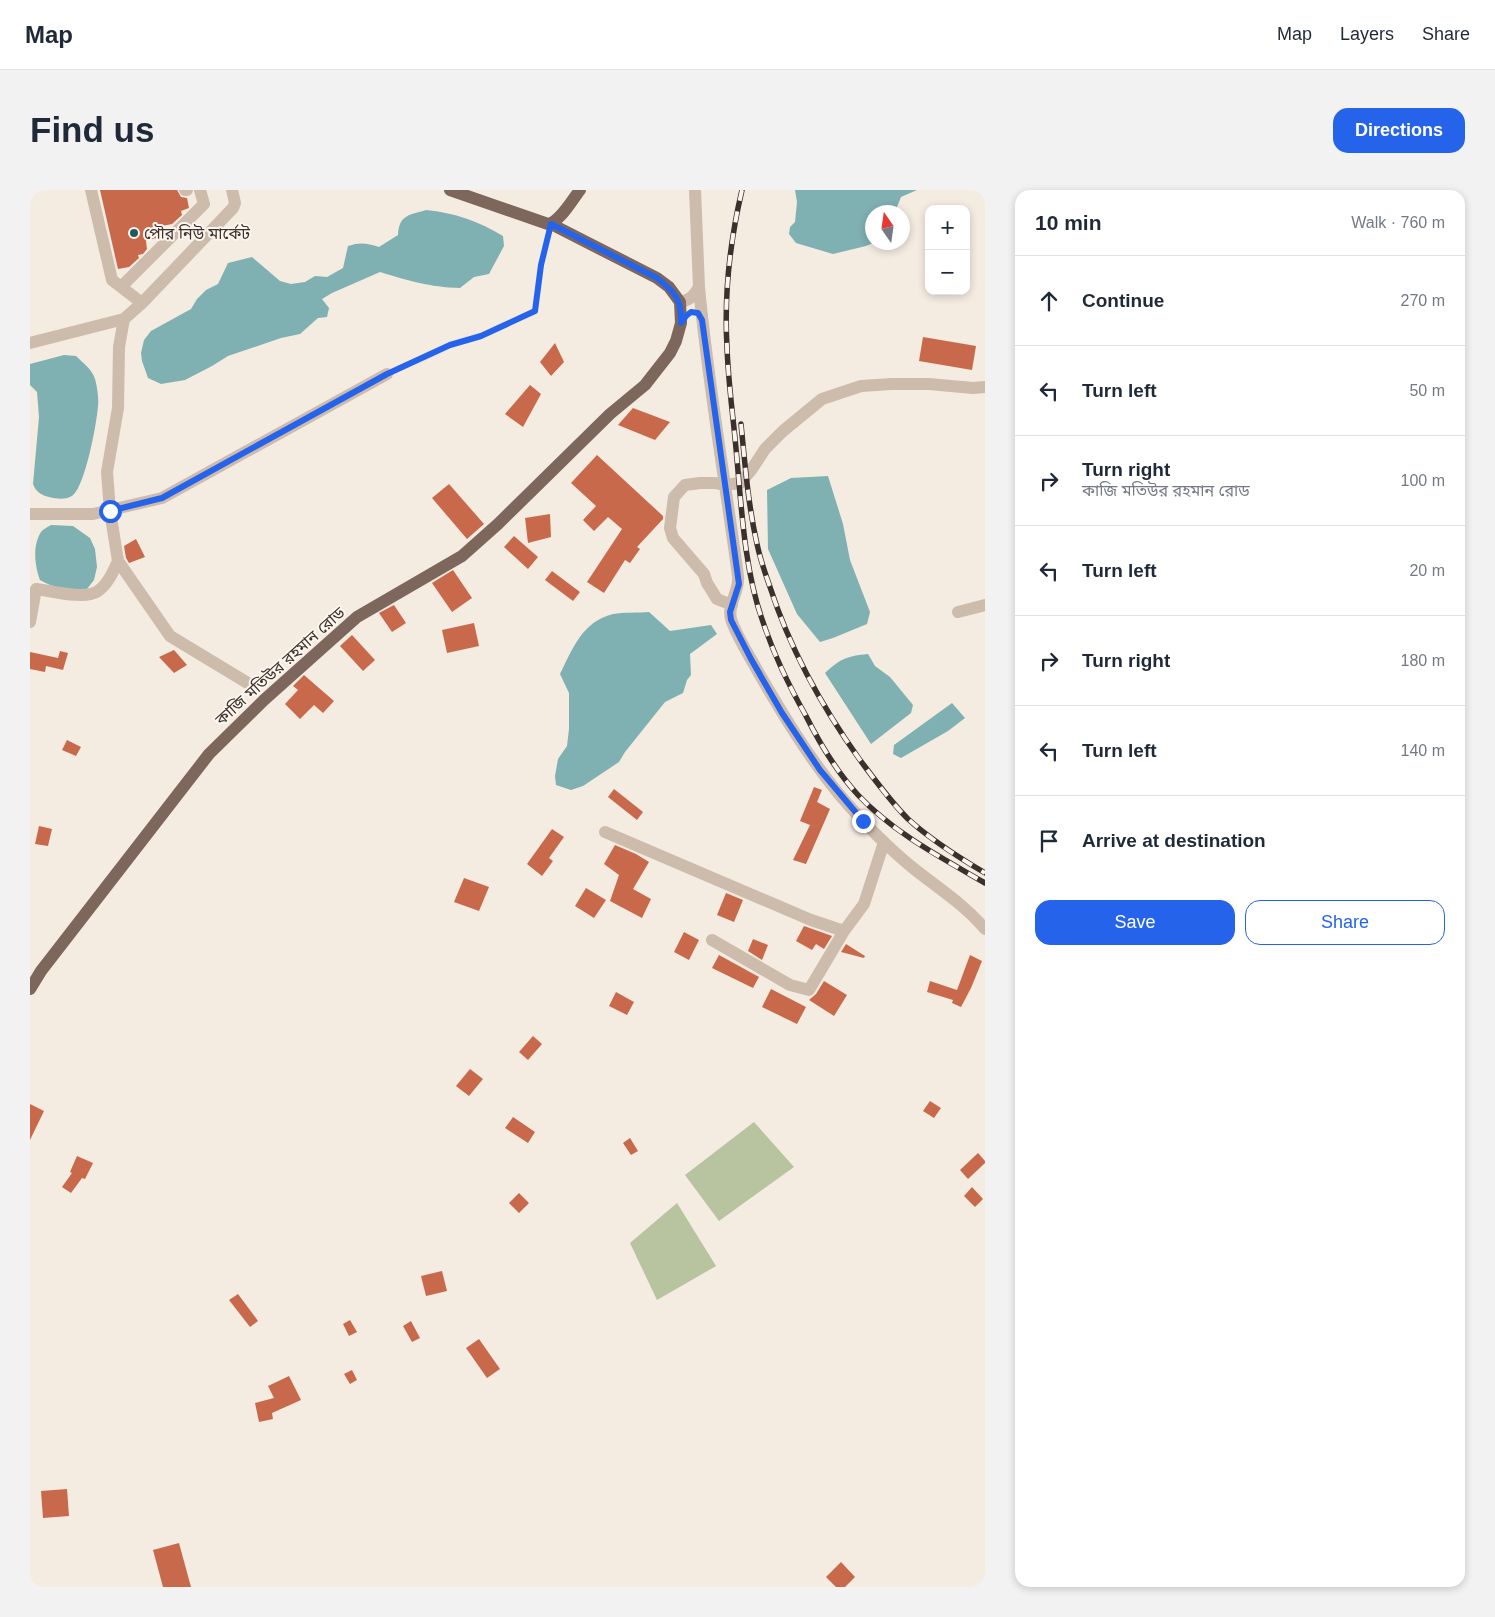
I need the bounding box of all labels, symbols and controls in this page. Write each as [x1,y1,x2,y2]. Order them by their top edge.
text: Map [25,21,73,48]
text: Map [1277,24,1312,44]
text: Layers [1340,24,1394,44]
text: Share [1422,24,1470,44]
button: Directions [1333,108,1465,153]
text: Find us [30,110,154,149]
north arrow [865,205,910,250]
map controls [925,205,970,295]
button: + [925,205,970,250]
text: 10 min [1035,211,1102,234]
text: Walk · 760 m [1351,214,1445,231]
place label: পৌর নিউ মার্কেট [144,224,250,242]
marker: পৌর নিউ মার্কেট [128,227,140,239]
button: − [925,250,970,295]
icon: ahead [1035,287,1063,315]
text: Continue [1082,290,1164,311]
text: 270 m [1401,292,1445,309]
icon: left [1035,377,1063,405]
text: Turn left [1082,380,1157,401]
text: 50 m [1409,382,1445,399]
text: Turn right [1082,459,1170,480]
icon: right [1035,467,1063,495]
text: 100 m [1401,472,1445,489]
text: কাজি মতিউর রহমান রোড [1082,482,1250,499]
route start [99,500,122,523]
icon: left [1035,557,1063,585]
text: Turn left [1082,560,1157,581]
text: 20 m [1409,562,1445,579]
street label: কাজি মতিউর রহমান রোড [211,602,348,729]
icon: right [1035,647,1063,675]
text: Turn right [1082,650,1170,671]
text: 180 m [1401,652,1445,669]
icon: left [1035,737,1063,765]
text: Turn left [1082,740,1157,761]
text: 140 m [1401,742,1445,759]
route end [852,810,875,833]
icon: arrive [1035,827,1063,855]
text: Arrive at destination [1082,830,1266,851]
button: Save [1035,900,1235,945]
button: Share [1245,900,1445,945]

